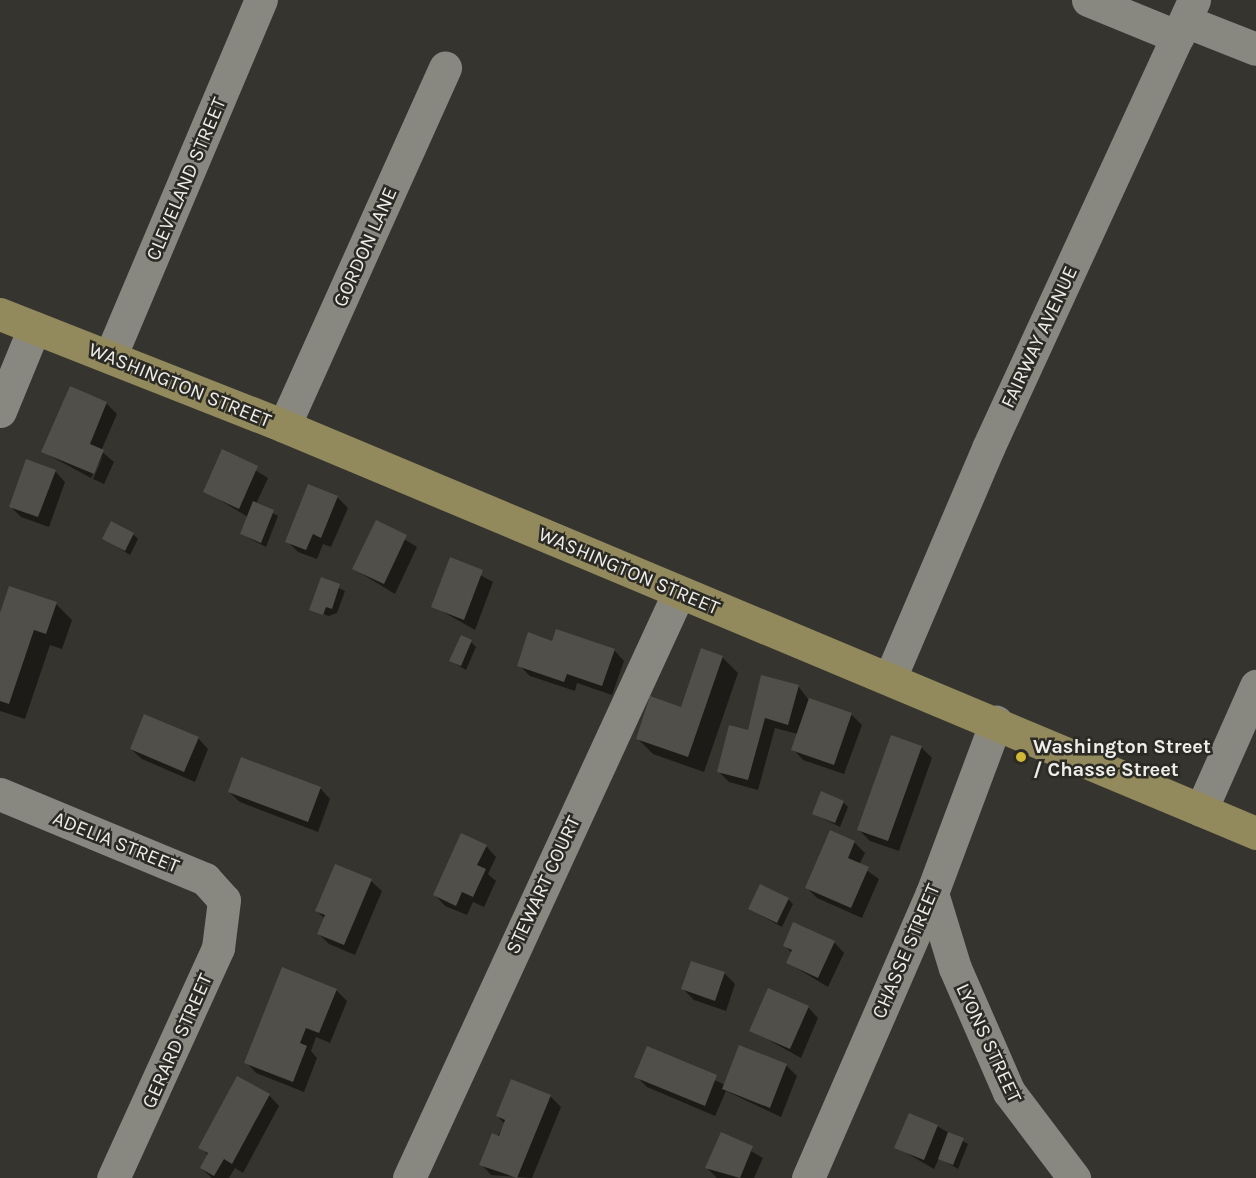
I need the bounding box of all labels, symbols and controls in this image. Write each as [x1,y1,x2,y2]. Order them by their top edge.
street label: CLEVELAND STREET [141,94,231,264]
street label: GORDON LANE [328,183,402,311]
street label: FAIRWAY AVENUE [996,262,1082,412]
street label: WASHINGTON STREET [85,337,275,433]
street label: WASHINGTON STREET [535,522,723,620]
place label: Washington Street / Chasse Street [1033,734,1211,781]
marker: Washington Street / Chasse Street [1014,750,1028,764]
street label: ADELIA STREET [49,806,183,878]
street label: STEWART COURT [501,812,585,958]
street label: CHASSE STREET [867,880,945,1022]
street label: GERARD STREET [137,970,217,1112]
street label: LYONS STREET [951,980,1027,1106]

